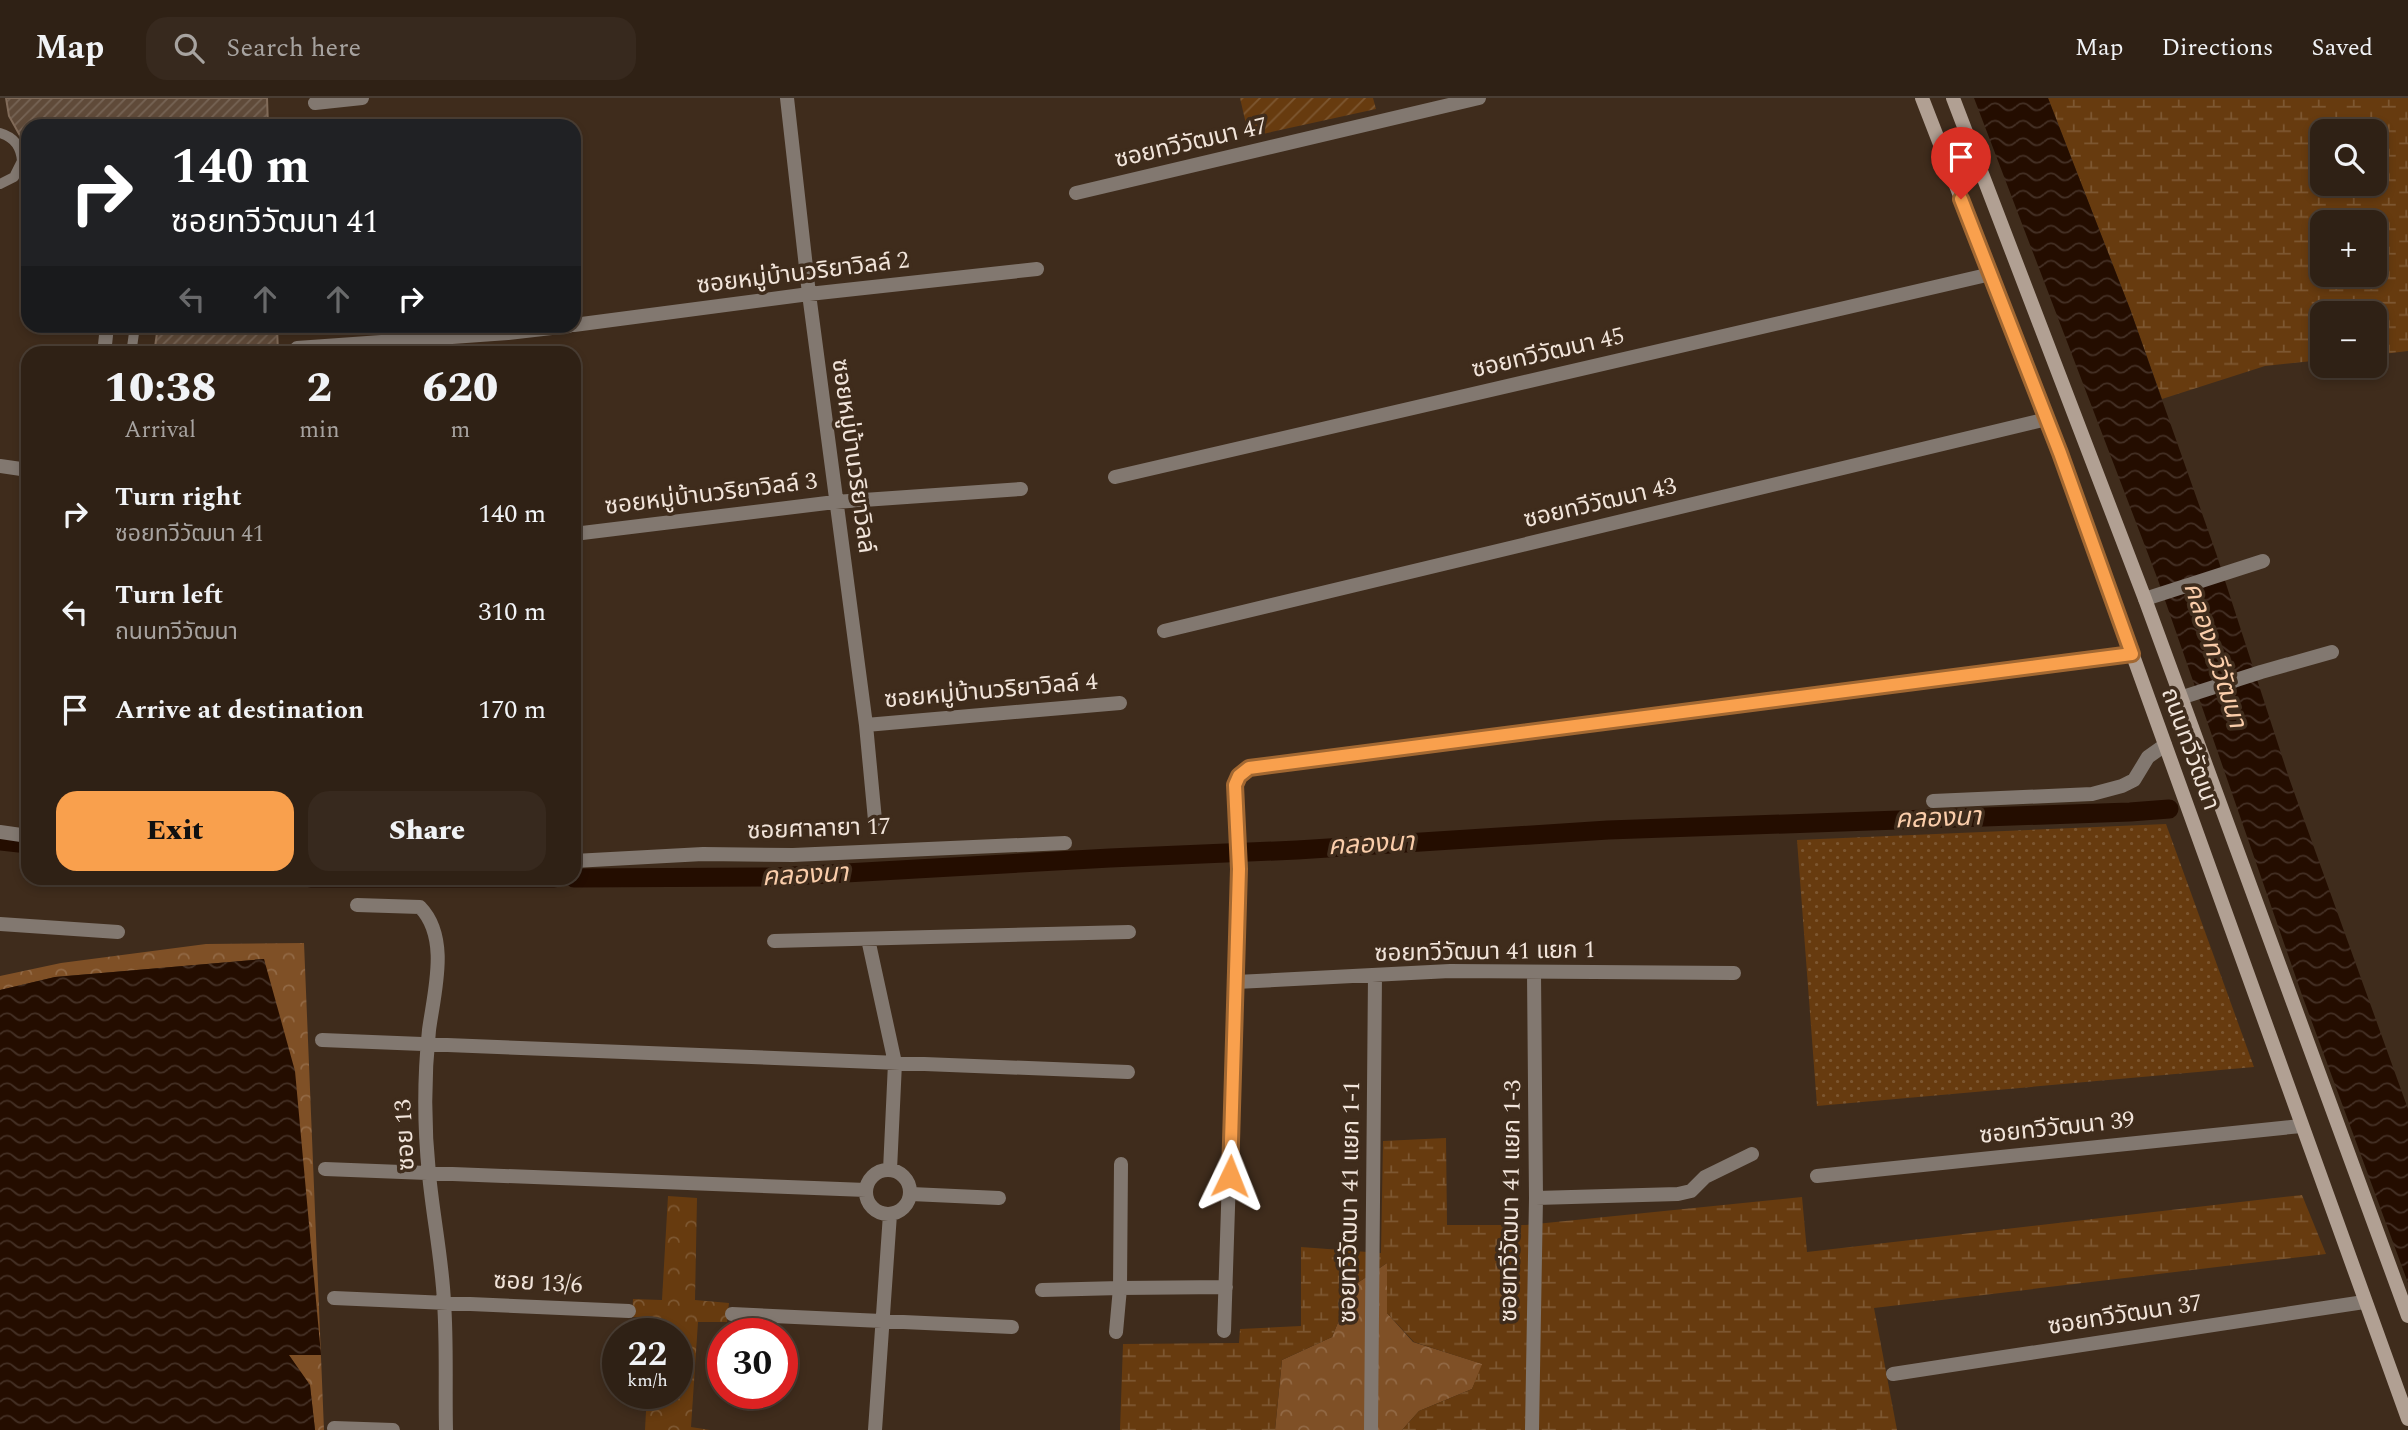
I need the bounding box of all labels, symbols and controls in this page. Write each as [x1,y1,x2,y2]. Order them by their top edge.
search box [146,17,636,80]
text: Map [35,23,104,73]
text: Search here [226,28,361,68]
icon: search [170,29,208,67]
text: Map [2075,30,2123,66]
text: Directions [2161,30,2273,66]
text: Saved [2311,30,2373,66]
street label: ซอยทวีวัฒนา 47 [1111,108,1271,178]
map controls [2310,119,2387,378]
button: search [2310,119,2387,196]
pin [1931,127,1991,199]
text: 140 m [171,130,310,205]
icon: arrive [1942,138,1980,176]
icon: right [56,147,147,238]
text: ซอยทวีวัฒนา 41 [171,198,379,247]
button: + [2310,210,2387,287]
street label: ซอยหมู่บ้านวริยาวิลล์ 2 [695,242,911,304]
icon: left [173,280,211,318]
icon: ahead [246,280,284,318]
icon: ahead [319,280,357,318]
icon: right [392,280,430,318]
button: − [2310,301,2387,378]
street label: ซอยทวีวัฒนา 45 [1468,318,1628,388]
text: 10:38 [104,357,216,420]
text: 2 [307,357,332,420]
text: 620 [422,357,498,420]
street label: ซอยหมู่บ้านวริยาวิลล์ [822,357,884,555]
text: Arrival [124,413,196,448]
text: min [299,413,340,448]
text: m [450,413,470,448]
street label: ซอยหมู่บ้านวริยาวิลล์ 3 [603,463,819,525]
street label: ซอยทวีวัฒนา 43 [1520,468,1680,538]
text: Turn right [115,477,242,517]
text: 140 m [478,494,546,534]
icon: right [56,495,94,533]
text: ซอยทวีวัฒนา 41 [115,517,264,552]
text: Turn left [115,575,223,615]
water label: คลองทวีวัฒนา [2173,577,2258,734]
text: 310 m [478,592,546,632]
icon: left [56,593,94,631]
text: ถนนทวีวัฒนา [115,615,238,650]
street label: ซอยหมู่บ้านวริยาวิลล์ 4 [883,664,1099,718]
street label: ถนนทวีวัฒนา [2151,683,2229,815]
text: Arrive at destination [115,690,364,730]
text: 170 m [478,690,546,730]
icon: arrive [56,691,94,729]
button: Exit [56,791,294,871]
button: Share [308,791,546,871]
water label: คลองนา [1894,796,1983,839]
street label: ซอยศาลายา 17 [747,809,891,849]
water label: คลองนา [1327,822,1417,866]
water label: คลองนา [761,853,851,897]
street label: ซอยทวีวัฒนา 41 แยก 1 [1374,932,1596,972]
street label: ซอยทวีวัฒนา 41 แยก 1-3 [1491,1080,1531,1322]
street label: ซอยทวีวัฒนา 41 แยก 1-1 [1330,1081,1370,1323]
street label: ซอย 13 [385,1098,425,1172]
street label: ซอยทวีวัฒนา 39 [1978,1102,2136,1154]
position arrow [1193,1139,1267,1213]
street label: ซอย 13/6 [492,1263,584,1303]
street label: ซอยทวีวัฒนา 37 [2045,1285,2205,1345]
speed limit sign: 30 [707,1318,798,1409]
text: 22 [628,1328,667,1381]
text: km/h [627,1367,668,1394]

